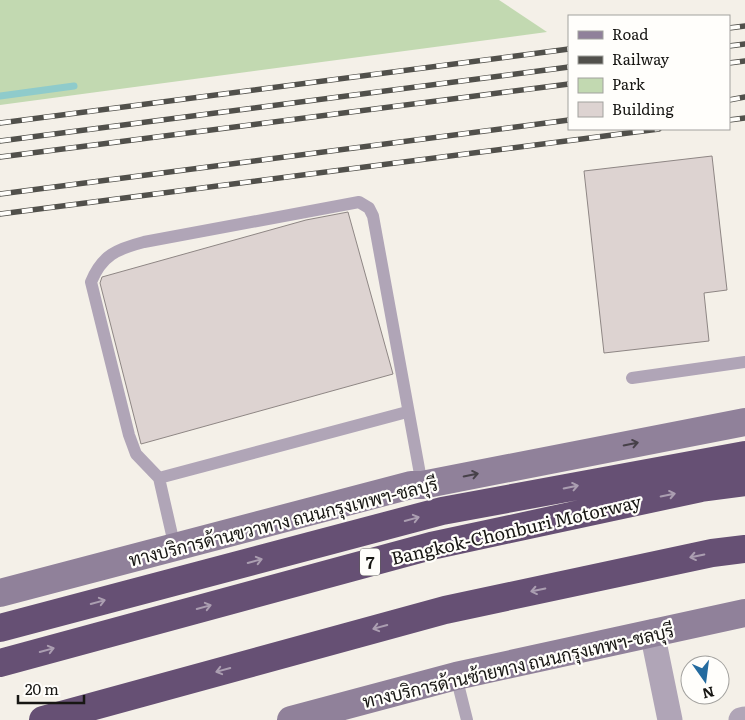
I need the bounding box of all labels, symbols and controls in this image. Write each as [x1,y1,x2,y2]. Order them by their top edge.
legend [568,15,730,130]
text: Road [612,22,648,45]
text: Railway [612,47,670,70]
text: Park [612,72,646,95]
text: Building [612,97,674,120]
one-way arrow [622,439,638,448]
street label: ทางบริการด้านขวาทาง ถนนกรุงเทพฯ-ชลบุรี [126,469,441,573]
one-way arrow [463,470,479,480]
one-way arrow [563,482,579,492]
street label: Bangkok-Chonburi Motorway [388,487,644,571]
one-way arrow [659,490,675,500]
one-way arrow [404,514,420,524]
road number: 7 [360,548,380,576]
one-way arrow [689,552,705,561]
one-way arrow [247,555,263,565]
one-way arrow [530,586,546,595]
one-way arrow [89,597,105,606]
one-way arrow [195,602,211,612]
street label: ทางบริการด้านซ้ายทาง ถนนกรุงเทพฯ-ชลบุรี [360,616,677,714]
one-way arrow [372,623,388,633]
one-way arrow [39,645,55,654]
north arrow [680,655,730,705]
one-way arrow [215,665,231,675]
scale bar [18,672,84,704]
text: 20 m [25,677,59,700]
text: N [700,682,717,705]

